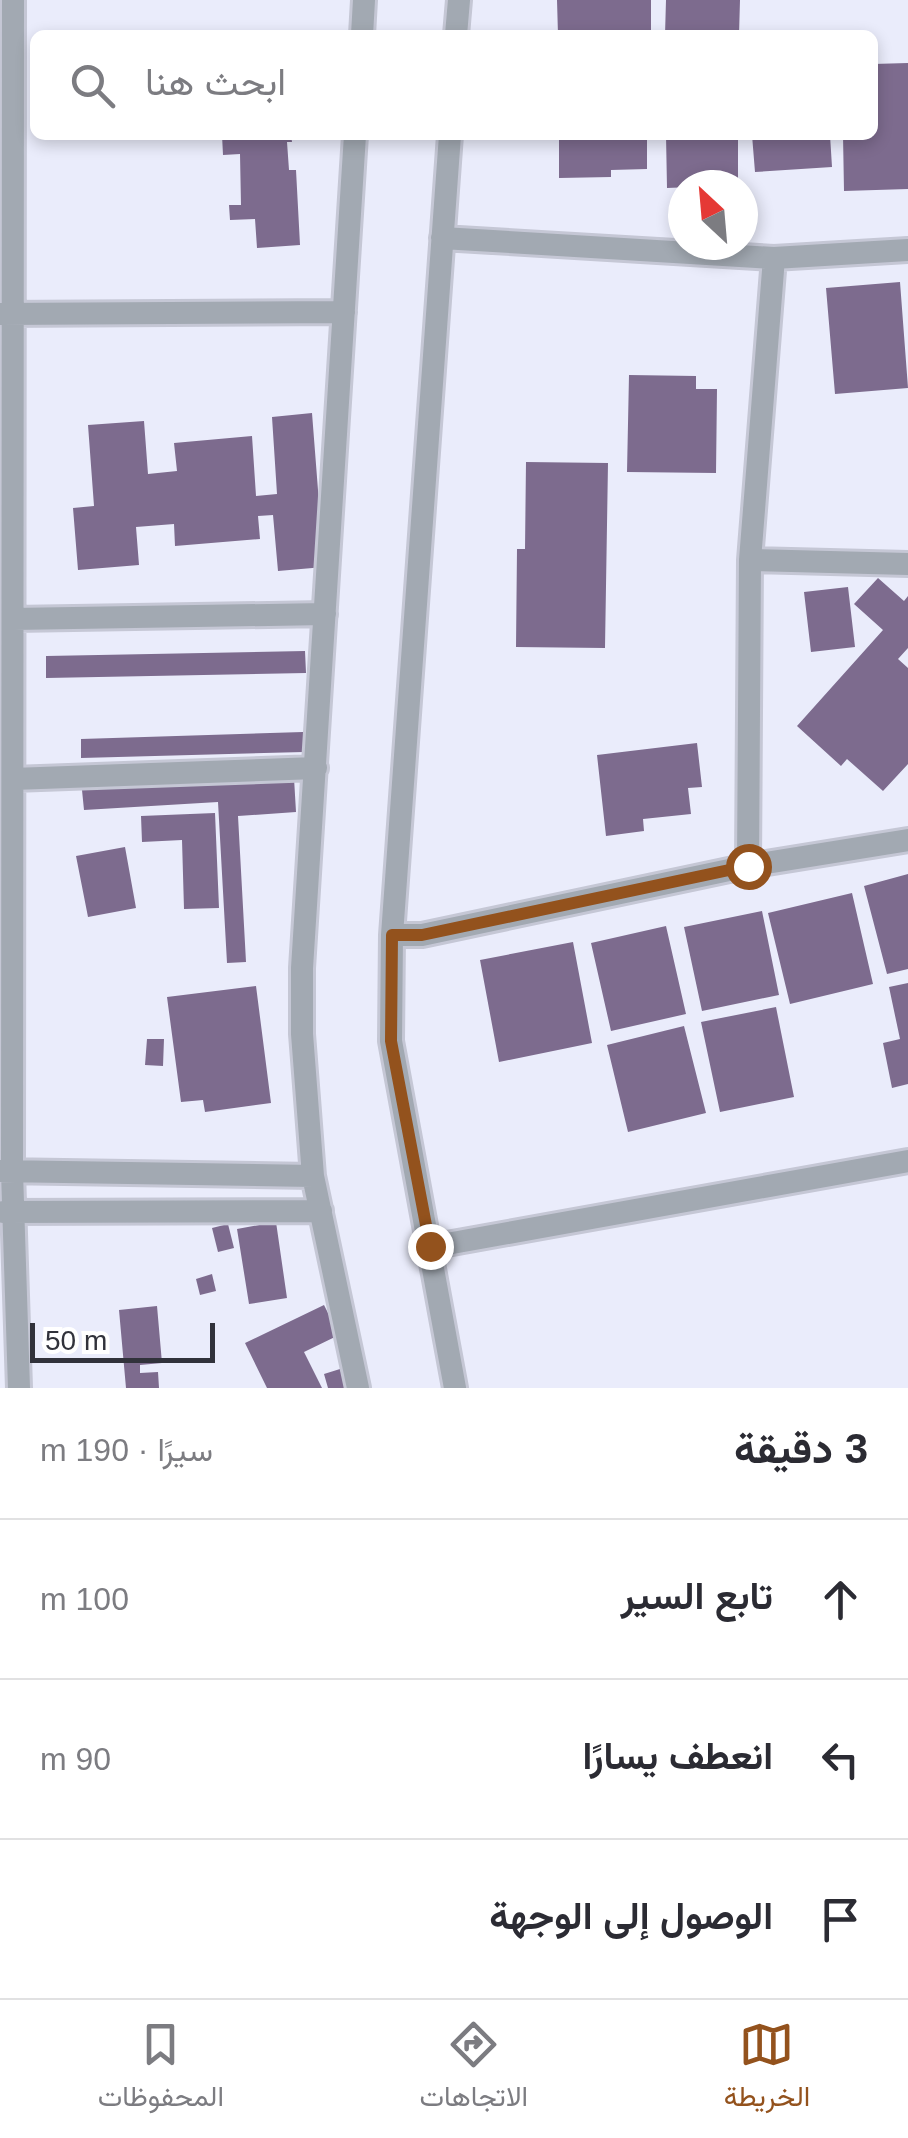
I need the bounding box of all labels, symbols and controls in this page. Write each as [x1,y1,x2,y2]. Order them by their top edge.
search box [30,30,878,140]
icon: search [65,58,120,113]
text: ابحث هنا [145,61,286,103]
north arrow [668,170,758,260]
route start [726,844,772,890]
route end [408,1224,454,1270]
scale bar [30,1318,215,1362]
text: 50 m [45,1325,107,1356]
text: 3 دقيقة [734,1425,868,1472]
text: سيرًا · 190 m [40,1432,213,1468]
icon: ahead [813,1572,868,1627]
text: تابع السير [621,1575,773,1617]
text: 100 m [40,1581,129,1617]
icon: left [813,1732,868,1787]
text: انعطف يسارًا [583,1735,773,1777]
text: 90 m [40,1741,111,1777]
icon: arrive [813,1892,868,1947]
text: الوصول إلى الوجهة [489,1895,773,1937]
tab: المحفوظات [98,2017,224,2121]
tab: الاتجاهات [419,2017,528,2121]
tab: الخريطة [724,2017,810,2121]

